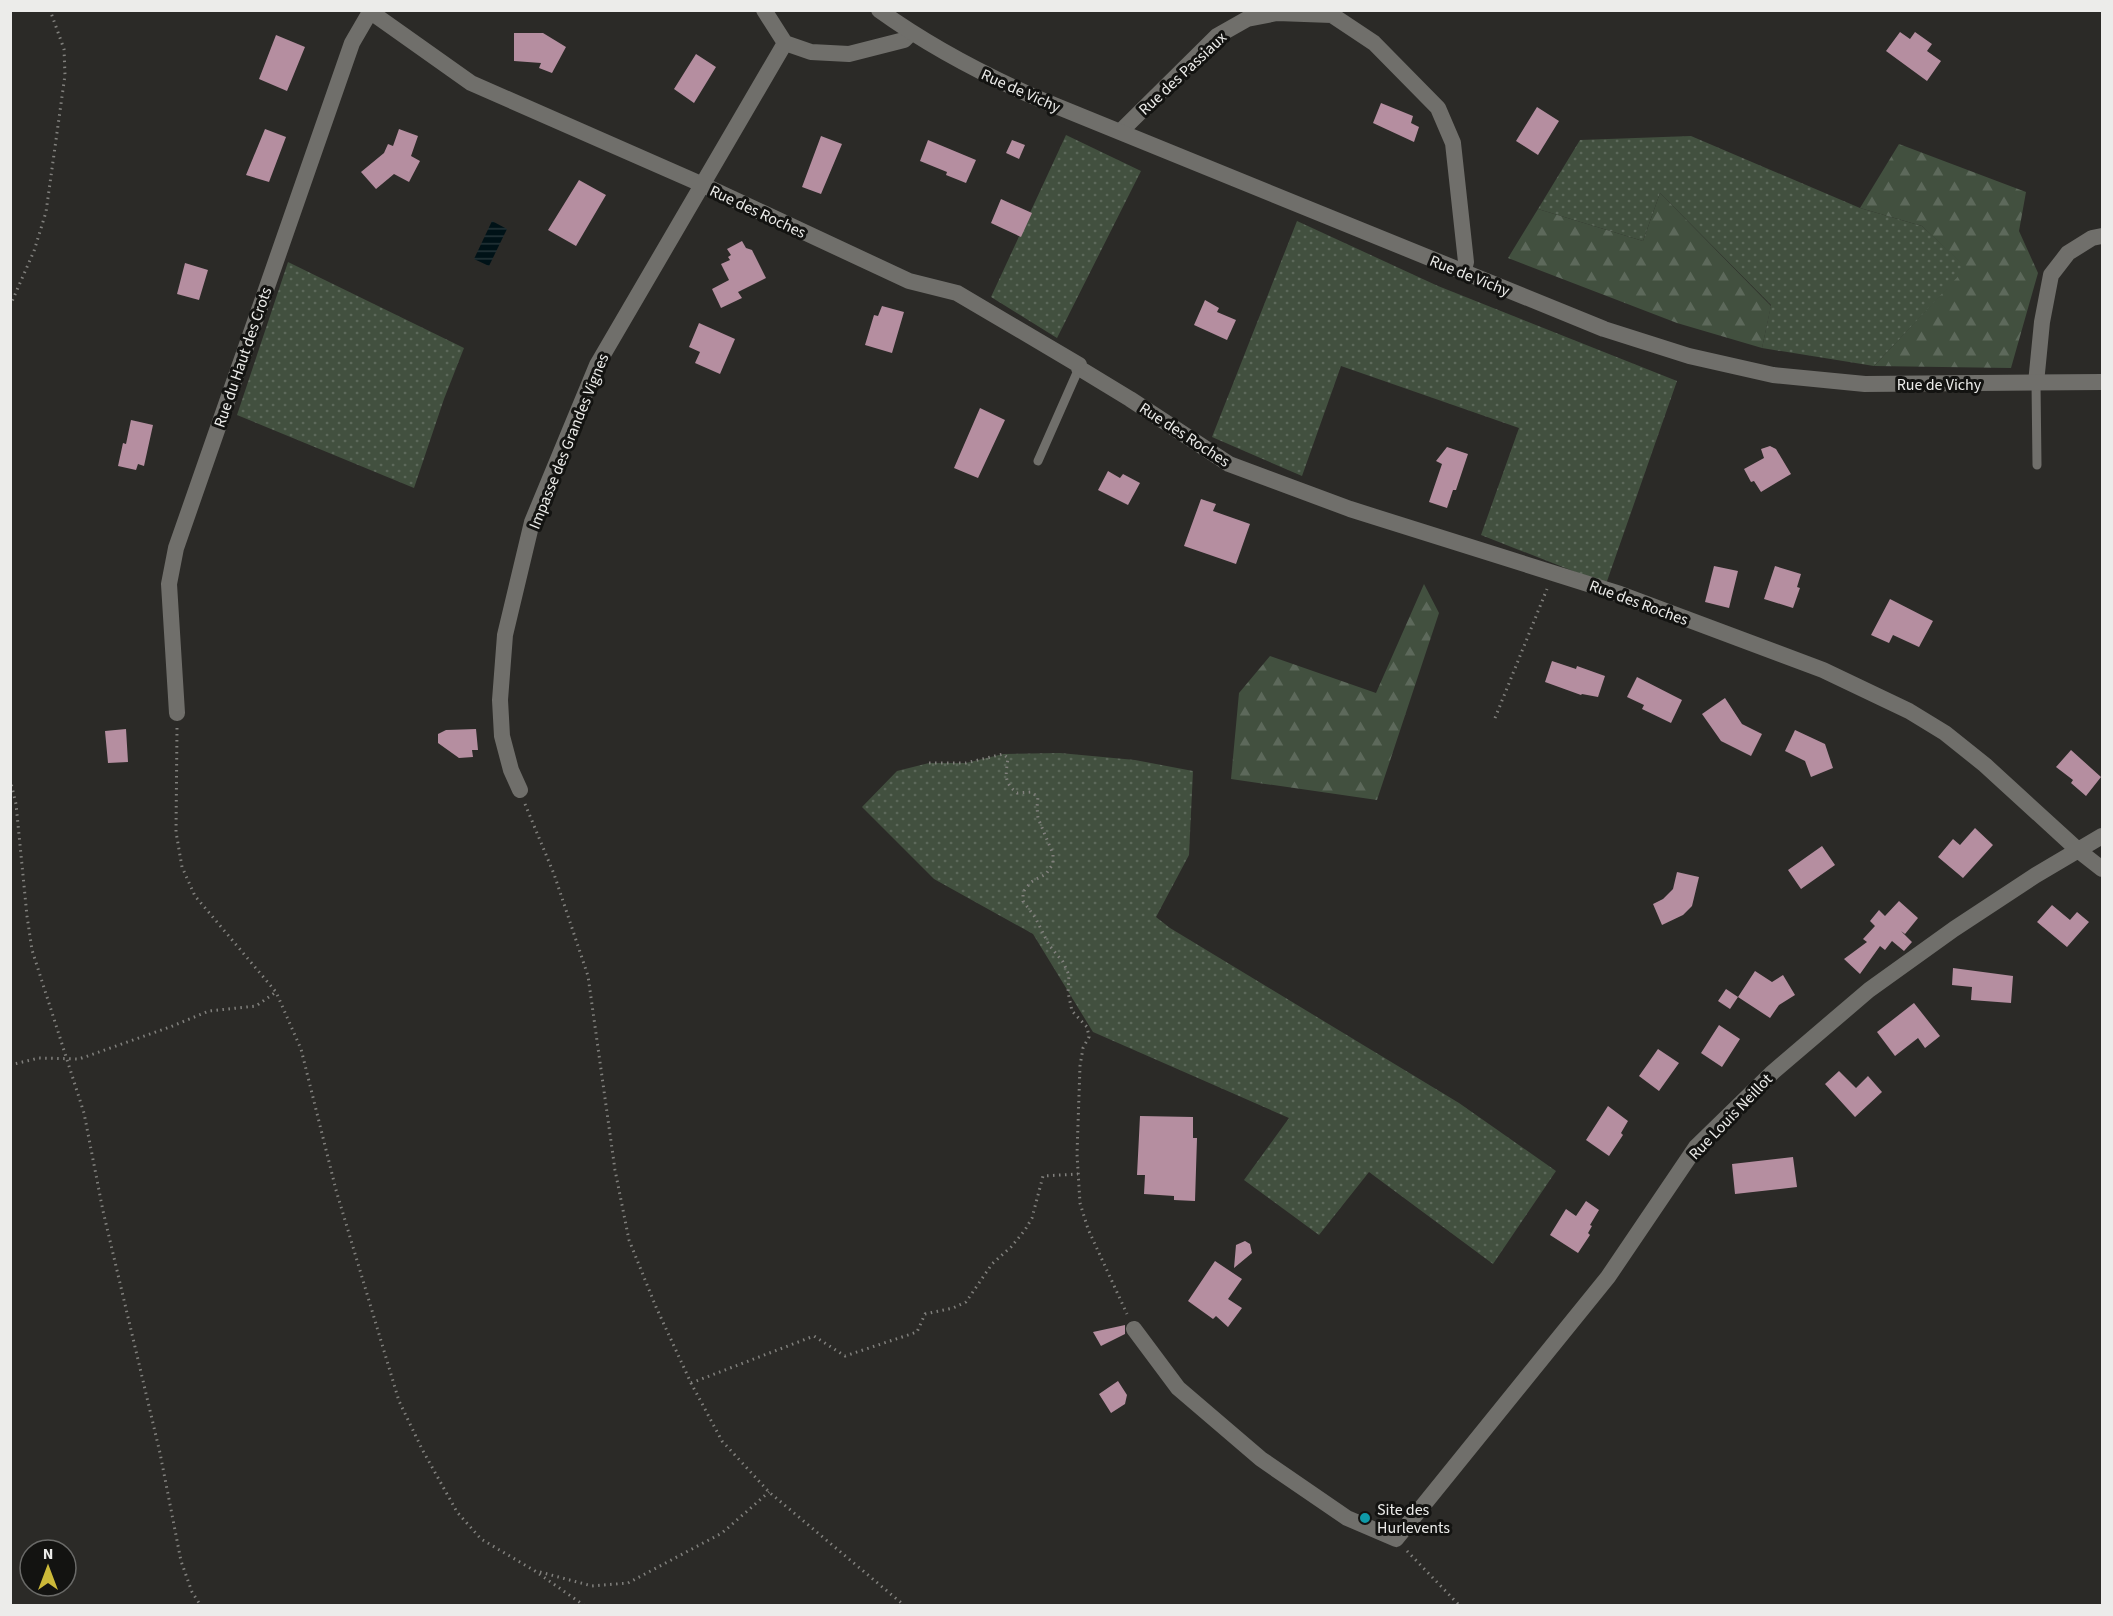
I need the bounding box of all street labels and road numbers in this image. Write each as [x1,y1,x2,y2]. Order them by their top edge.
street label: Rue des Passiaux [1134,27,1232,120]
street label: Rue de Vichy [977,64,1064,118]
street label: Rue des Roches [706,180,810,244]
street label: Rue de Vichy [1426,250,1513,302]
street label: Rue du Haut des Crots [209,284,277,430]
street label: Impasse des Grandes Vignes [524,350,614,533]
street label: Rue de Vichy [1897,374,1982,396]
street label: Rue des Roches [1135,397,1234,473]
street label: Rue des Roches [1586,575,1692,631]
street label: Rue Louis Neillot [1684,1068,1778,1165]

